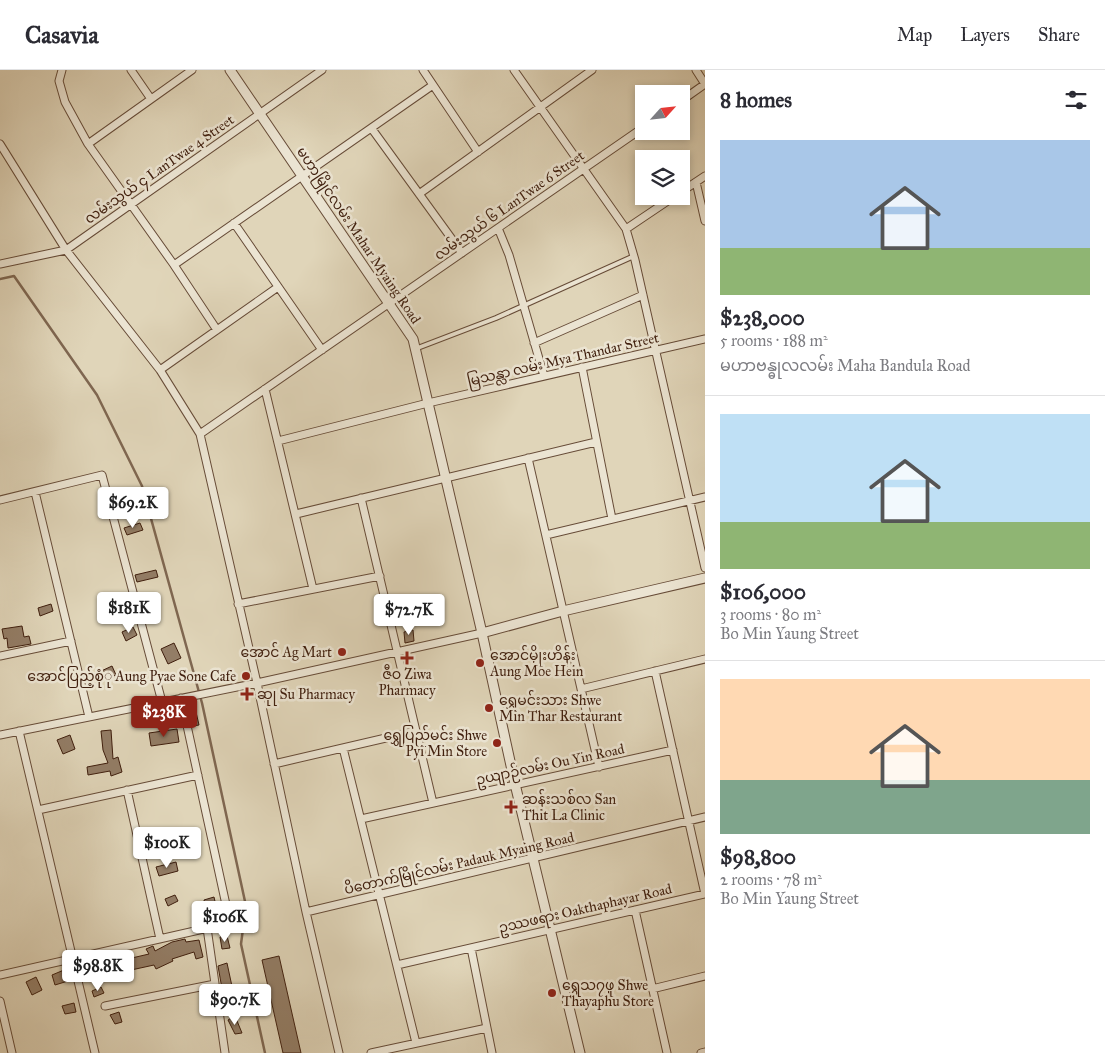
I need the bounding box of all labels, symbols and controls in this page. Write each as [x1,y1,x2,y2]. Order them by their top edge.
text: Casavia [25,20,99,50]
text: Map [897,24,932,46]
text: Layers [960,24,1010,46]
text: Share [1038,24,1080,46]
north arrow [635,85,690,140]
map controls [635,85,690,205]
icon: filters [1062,86,1090,114]
text: 8 homes [720,87,792,113]
street label: လမ်းသွယ် ၄ LanTwae 4 Street [80,110,239,230]
street label: မဟာမြိုင်လမ်း Mahar Myaing Road [290,142,426,329]
street label: လမ်းသွယ် ၆ LanTwae 6 Street [430,145,589,265]
button: layers [635,150,690,205]
icon: home [860,173,950,263]
text: $238,000 [720,305,805,331]
street label: မြသန္လာ လမ်း Mya Thandar Street [465,327,661,393]
text: 5 rooms · 188 m² [720,331,828,350]
text: မဟာဗန္ဓုလလမ်း Maha Bandula Road [720,356,971,375]
icon: home [860,446,950,536]
pin: $69.2K [92,486,174,529]
text: $69.2K [109,493,157,512]
text: $106,000 [720,579,806,605]
pin: $181K [94,592,164,634]
pin: $72.7K [368,594,450,636]
text: $181K [108,598,150,617]
text: $72.7K [385,600,433,619]
text: 3 rooms · 80 m² [720,605,821,624]
text: Bo Min Yaung Street [720,624,859,643]
place label: အောင် Ag Mart [240,642,332,661]
place label: အောင်မိုုးဟိန်း Aung Moe Hein [489,645,584,680]
marker: အောင် Ag Mart [336,646,348,658]
marker: ဇီဝ Ziwa Pharmacy [401,652,413,664]
marker: အောင်မိုုးဟိန်း Aung Moe Hein [474,657,486,669]
place label: ဇီဝ Ziwa Pharmacy [378,664,436,699]
place label: အောင်ပြည့်စုံု Aung Pyae Sone Cafe [27,666,236,688]
marker: အောင်ပြည့်စုံု Aung Pyae Sone Cafe [240,670,252,682]
place label: ဆုု Su Pharmacy [257,686,356,706]
marker: ဆုု Su Pharmacy [241,688,253,700]
place label: ရွှေမင်းသား Shwe Min Thar Restaurant [499,690,622,725]
pin: $238K [129,696,199,738]
text: $238K [142,702,186,721]
marker: ရွှေမင်းသား Shwe Min Thar Restaurant [483,702,495,714]
icon: home [860,711,950,801]
place label: ရွှေပြည်မင်း Shwe Pyi Min Store [384,725,487,760]
marker: ရွှေပြည်မင်း Shwe Pyi Min Store [491,737,503,749]
street label: ဥယျာဉ်လမ်း Ou Yin Road [474,738,627,792]
place label: ဆန်းသစ်လ San Thit La Clinic [522,789,617,824]
marker: ဆန်းသစ်လ San Thit La Clinic [504,800,518,814]
pin: $100K [132,826,202,869]
street label: ပိတောက်မြိုင်လမ်း Padauk Myaing Road [342,827,576,901]
text: $100K [144,833,190,852]
text: $98,800 [720,844,796,870]
text: 2 rooms · 78 m² [720,870,822,889]
street label: ဥဿဖရား Oakthaphayar Road [497,880,674,940]
text: Bo Min Yaung Street [720,889,859,908]
pin: $106K [190,900,260,943]
text: $106K [203,907,247,926]
pin: $98.8K [57,950,139,992]
text: $98.8K [73,956,123,975]
place label: ရွှေသ၇ဖူ Shwe Thayaphu Store [562,977,654,1010]
pin: $90.7K [194,984,276,1026]
marker: ရွှေသ၇ဖူ Shwe Thayaphu Store [546,987,558,999]
text: $90.7K [210,990,260,1009]

